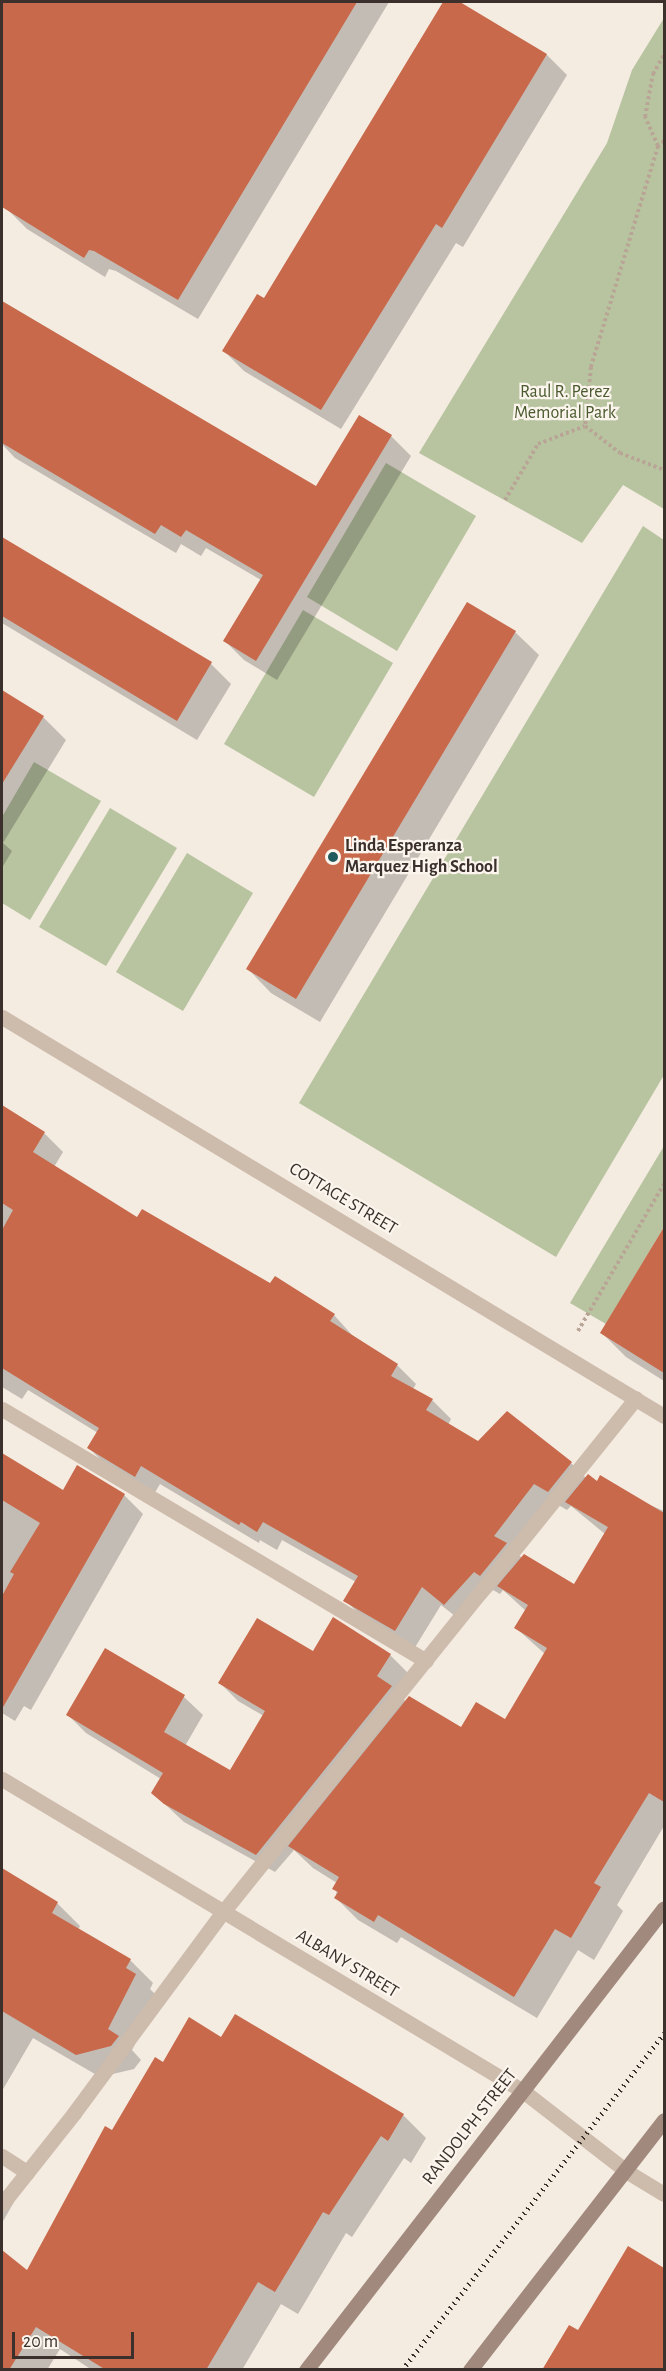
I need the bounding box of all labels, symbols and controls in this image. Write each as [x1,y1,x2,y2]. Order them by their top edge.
park label: Raul R. Perez Memorial Park [514,382,616,424]
place label: Linda Esperanza Marquez High School [345,836,498,878]
marker: Linda Esperanza Marquez High School [326,850,340,864]
street label: COTTAGE STREET [285,1158,401,1240]
street label: ALBANY STREET [292,1925,402,2003]
street label: RANDOLPH STREET [418,2065,522,2189]
scale bar [15,2320,136,2358]
text: 20 m [23,2333,58,2351]

